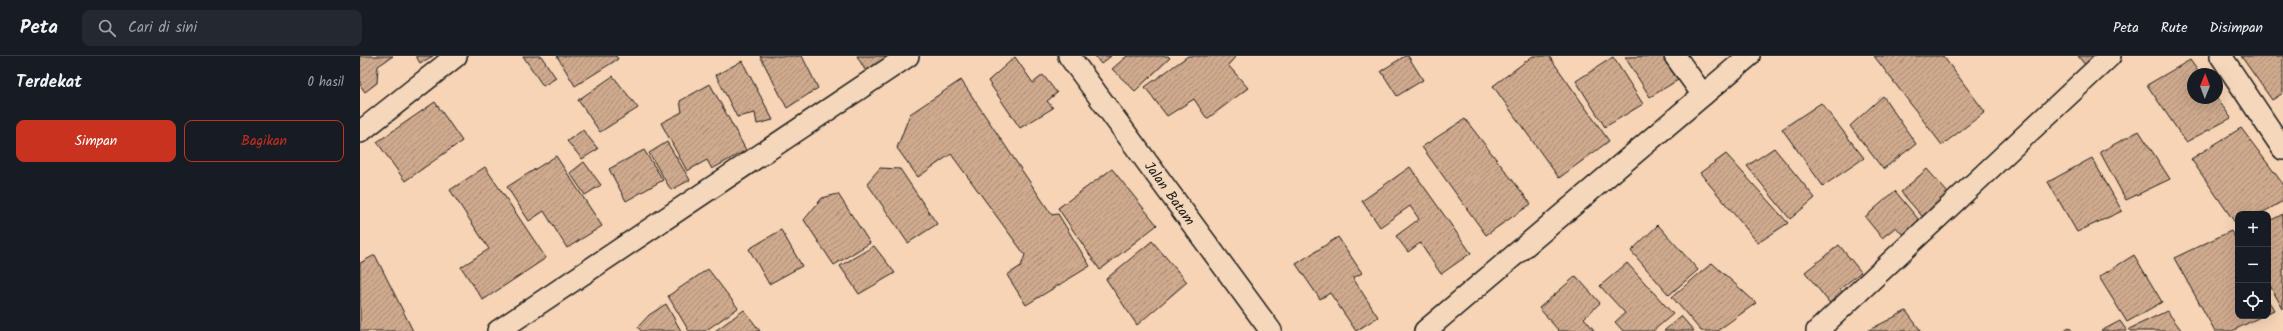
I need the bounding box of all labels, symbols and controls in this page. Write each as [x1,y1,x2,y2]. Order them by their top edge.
search box [82,10,362,46]
text: Peta [20,13,58,43]
text: Cari di sini [128,16,197,40]
icon: search [96,17,118,39]
text: Peta [2113,17,2139,39]
text: Rute [2161,17,2187,39]
text: Disimpan [2209,17,2263,39]
north arrow [2187,68,2223,104]
text: Terdekat [16,69,82,96]
text: 0 hasil [307,72,344,93]
button: Simpan [16,120,176,162]
button: Bagikan [184,120,344,162]
street label: Jalan Batam [1138,157,1200,230]
map controls [2235,211,2271,319]
button: + [2235,211,2271,247]
button: − [2235,247,2271,283]
button: locate [2235,283,2271,319]

